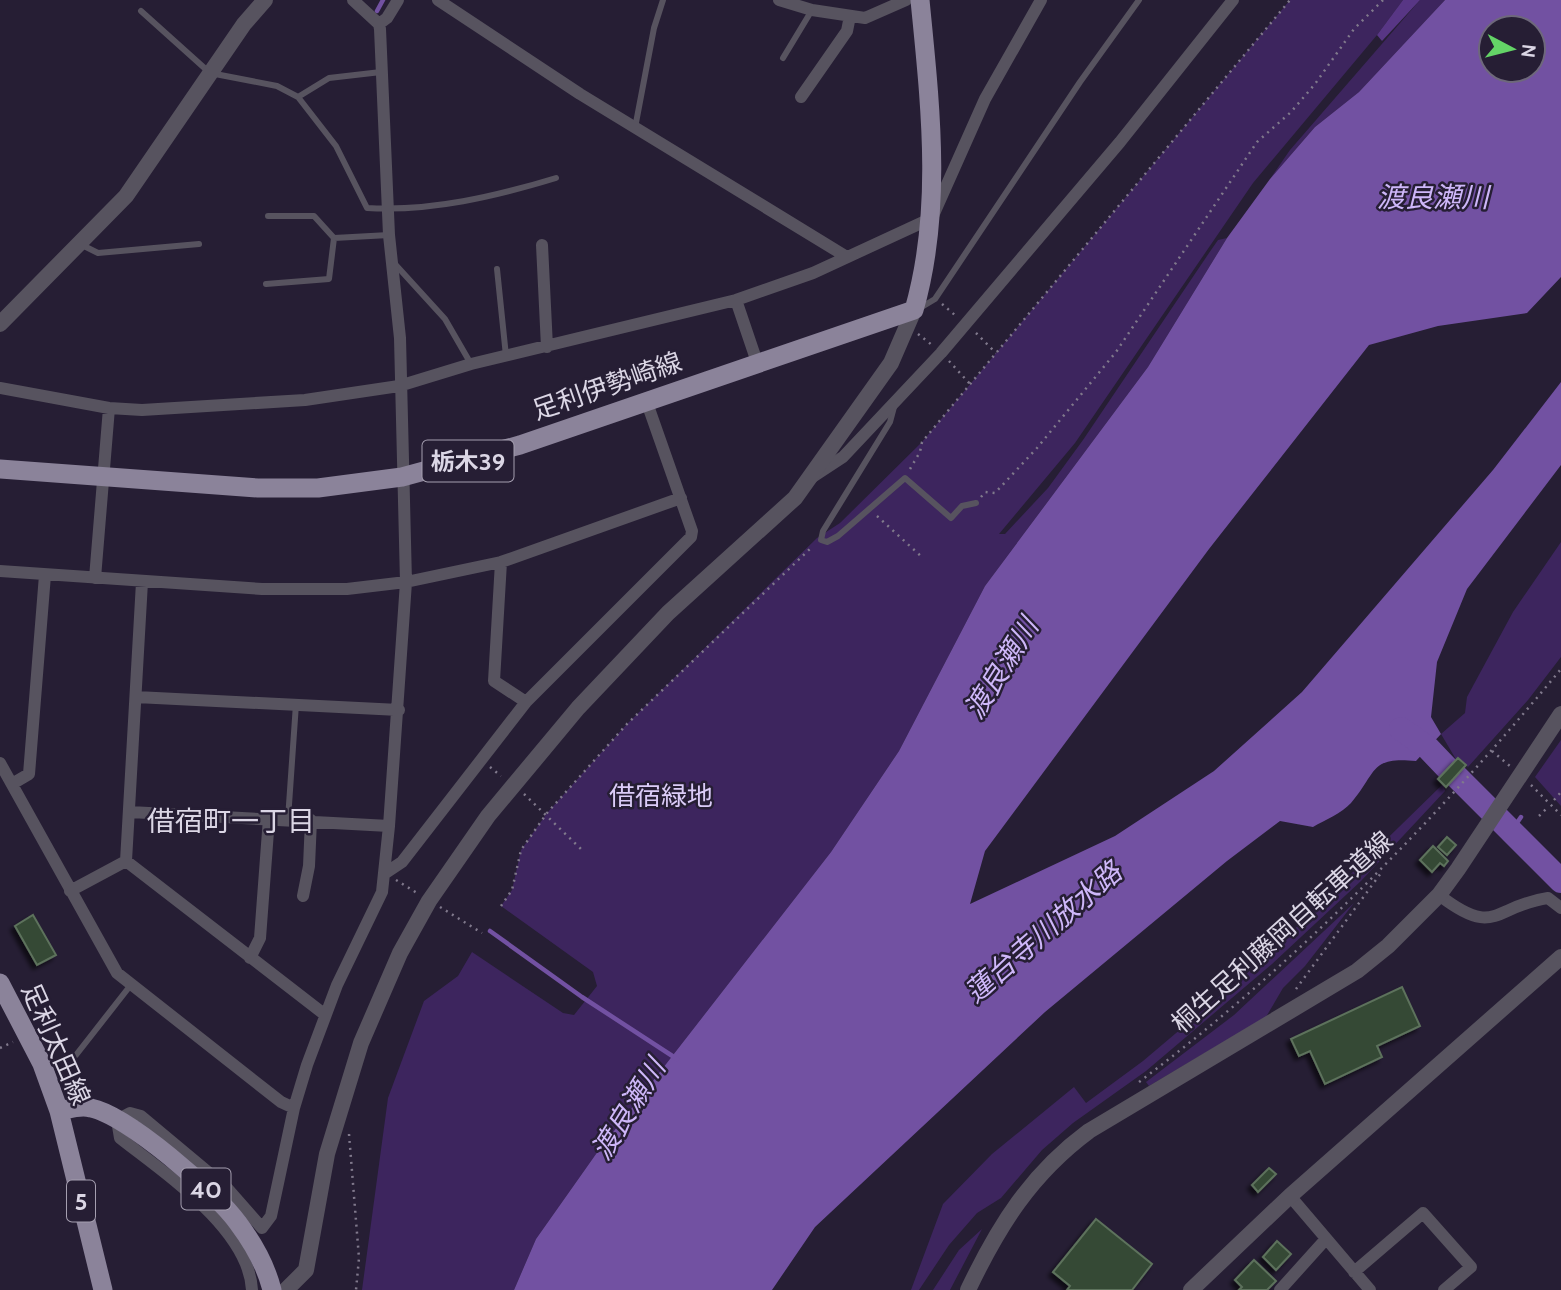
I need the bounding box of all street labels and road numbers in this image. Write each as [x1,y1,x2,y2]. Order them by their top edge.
street label: 足利伊勢崎線 [528,345,686,427]
road number: 栃木39 [422,440,514,482]
street label: 桐生足利藤岡自転車道線 [1165,824,1399,1040]
street label: 足利太田線 [15,978,97,1110]
road number: 40 [182,1168,230,1210]
road number: 5 [67,1181,95,1222]

